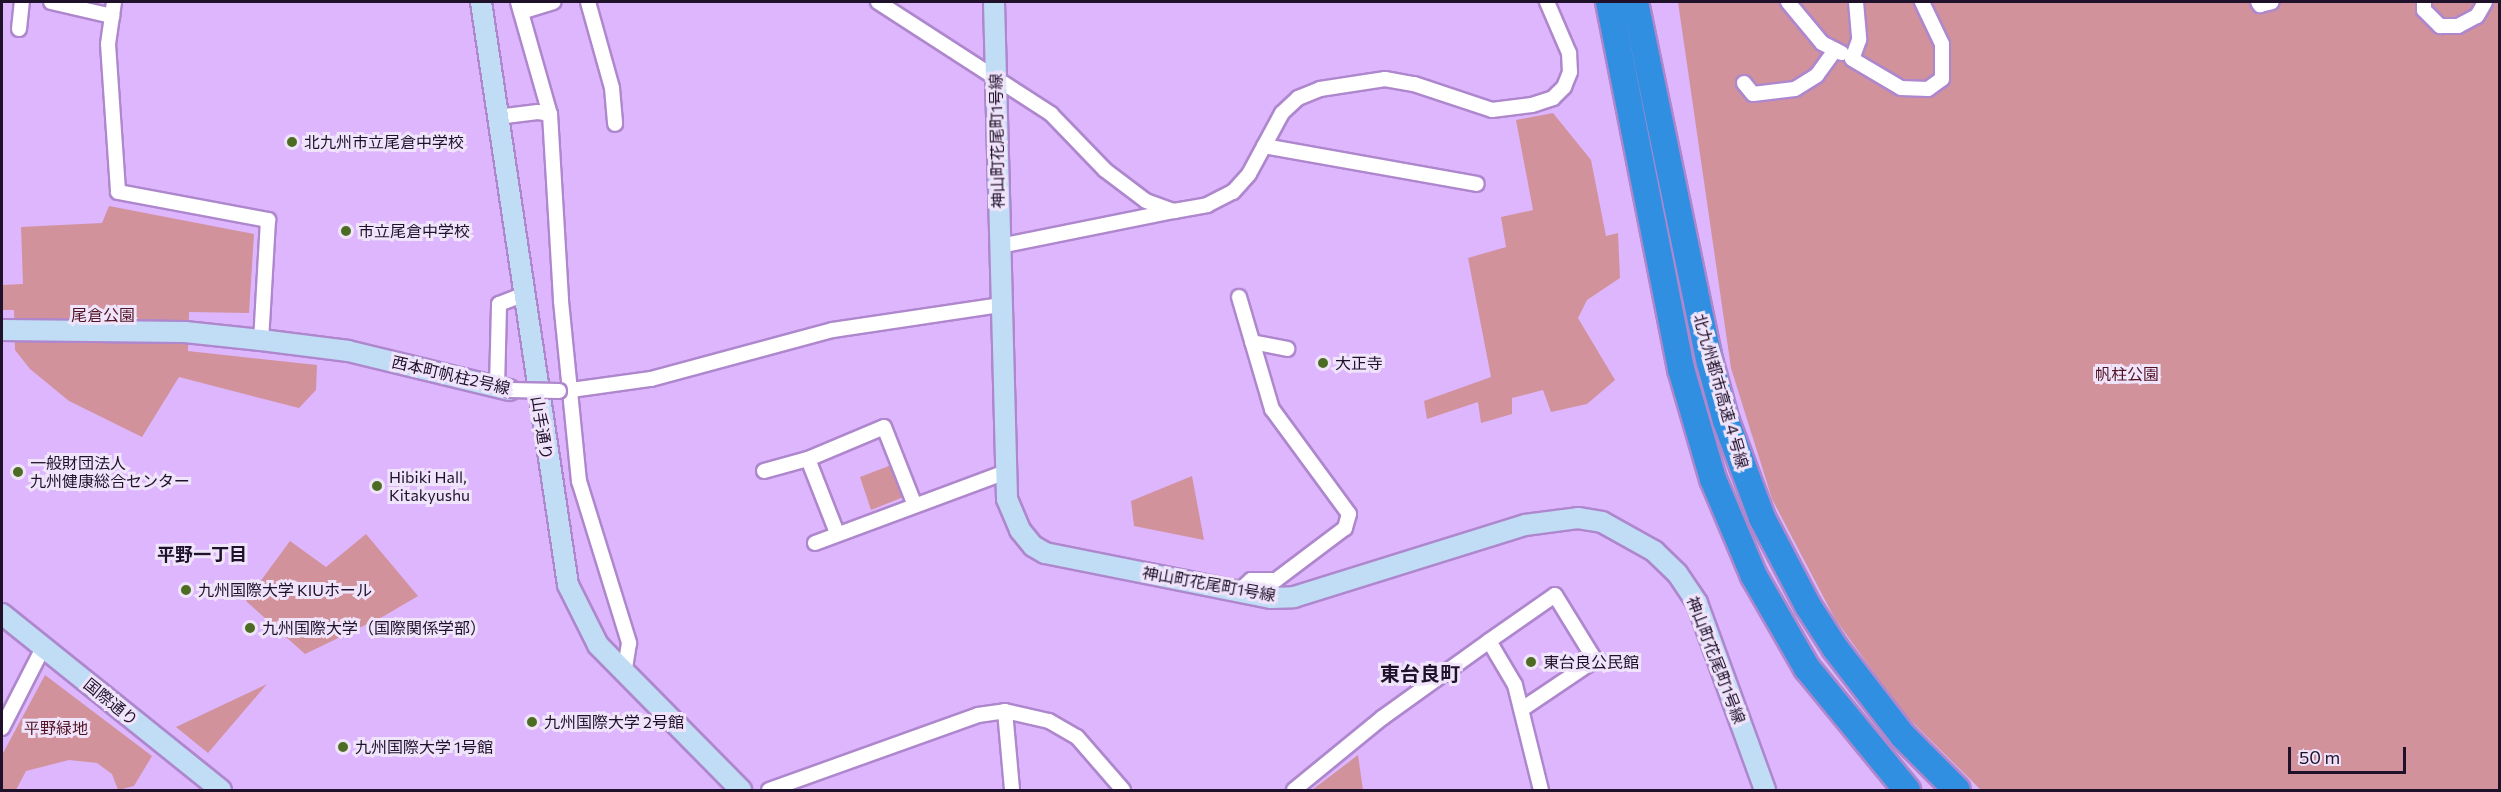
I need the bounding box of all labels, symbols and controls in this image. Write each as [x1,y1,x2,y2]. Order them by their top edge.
street label: 神山町花尾町1号線 [986,73,1008,209]
place label: 北九州市立尾倉中学校 [304,132,464,152]
marker: 北九州市立尾倉中学校 [285,135,299,149]
place label: 市立尾倉中学校 [358,221,470,241]
marker: 市立尾倉中学校 [339,224,353,238]
park label: 尾倉公園 [71,305,135,325]
street label: 北九州都市高速４号線 [1690,311,1752,471]
street label: 西本町帆柱2号線 [390,352,512,398]
place label: 大正寺 [1335,353,1383,373]
marker: 大正寺 [1316,356,1330,370]
park label: 帆柱公園 [2095,364,2159,384]
street label: 山手通り [528,395,556,461]
place label: 一般財団法人 九州健康総合センター [30,453,190,491]
marker: 一般財団法人 九州健康総合センター [11,465,25,479]
place label: Hibiki Hall, Kitakyushu [389,467,470,505]
marker: Hibiki Hall, Kitakyushu [370,479,384,493]
district label: 平野一丁目 [157,543,247,565]
street label: 神山町花尾町1号線 [1141,563,1277,605]
place label: 九州国際大学 KIUホール [198,580,372,600]
marker: 九州国際大学 KIUホール [179,583,193,597]
street label: 神山町花尾町1号線 [1683,594,1749,726]
place label: 九州国際大学（国際関係学部） [262,618,486,638]
marker: 九州国際大学（国際関係学部） [243,621,257,635]
place label: 東台良公民館 [1543,652,1639,672]
marker: 東台良公民館 [1524,655,1538,669]
district label: 東台良町 [1380,661,1460,685]
street label: 国際通り [80,674,142,730]
place label: 九州国際大学 2号館 [544,712,684,732]
marker: 九州国際大学 2号館 [525,715,539,729]
park label: 平野緑地 [24,718,88,738]
scale bar [2291,735,2410,773]
place label: 九州国際大学 1号館 [355,737,493,757]
marker: 九州国際大学 1号館 [336,740,350,754]
text: 50 m [2299,746,2340,768]

